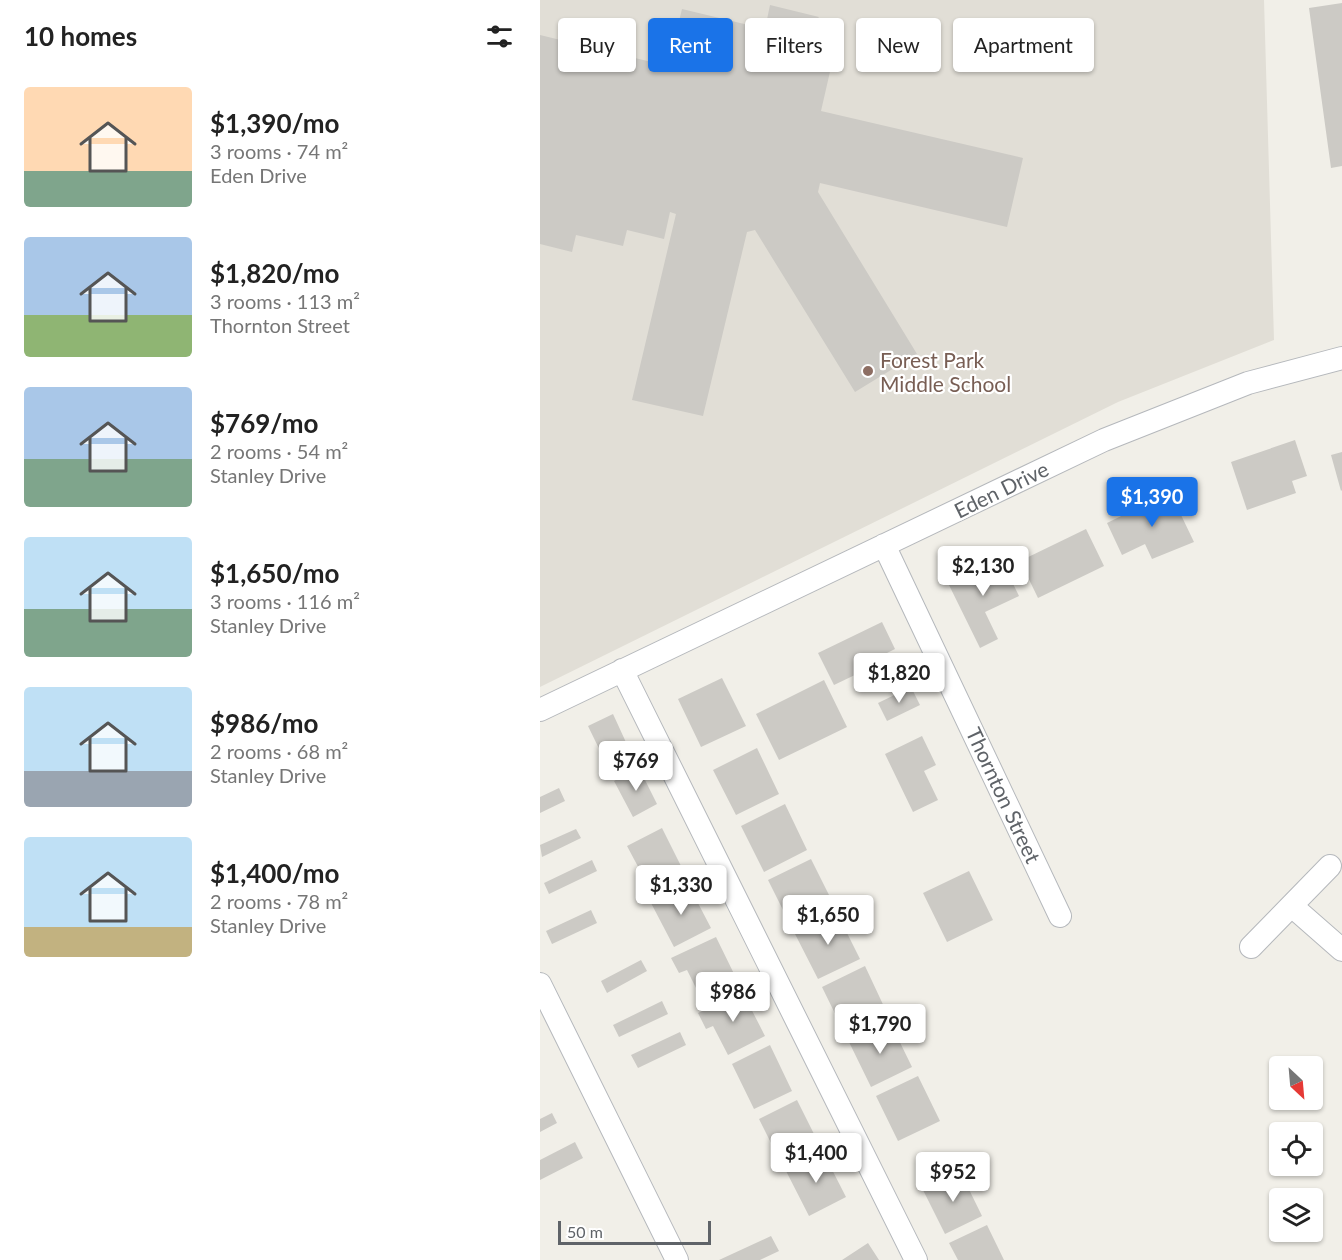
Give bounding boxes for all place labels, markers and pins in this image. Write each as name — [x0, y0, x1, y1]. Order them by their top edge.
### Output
place label: Forest Park Middle School — [880, 347, 1011, 396]
marker: Forest Park Middle School — [861, 364, 875, 378]
pin: $1,390 — [1103, 477, 1201, 528]
pin: $2,130 — [934, 546, 1032, 597]
pin: $1,820 — [850, 653, 948, 704]
pin: $769 — [600, 741, 672, 792]
pin: $1,330 — [632, 865, 730, 916]
pin: $1,650 — [779, 895, 877, 946]
pin: $986 — [697, 972, 769, 1023]
pin: $1,790 — [831, 1004, 929, 1055]
pin: $1,400 — [767, 1133, 865, 1184]
pin: $952 — [917, 1152, 989, 1203]

